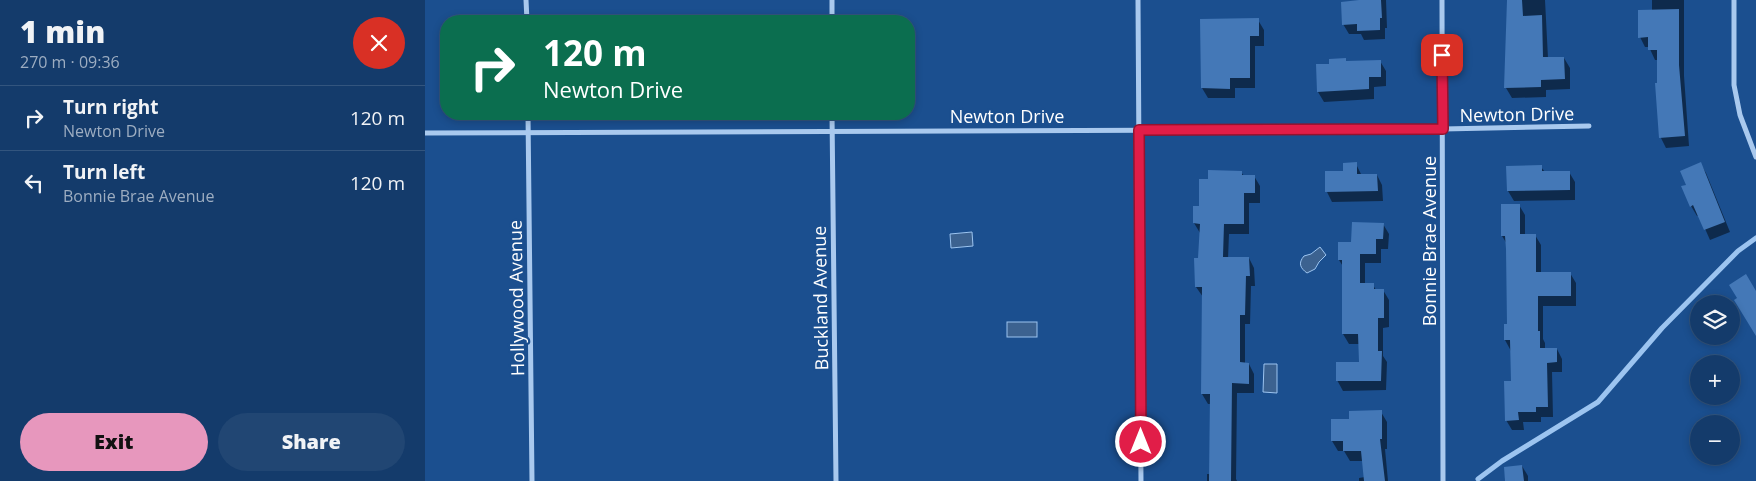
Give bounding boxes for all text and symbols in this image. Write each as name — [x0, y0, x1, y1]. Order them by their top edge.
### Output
text: 1 min — [20, 11, 105, 52]
button: close — [353, 17, 405, 69]
text: 120 m — [543, 29, 647, 76]
pin — [1421, 34, 1463, 76]
icon: right — [460, 35, 525, 100]
icon: arrive — [1428, 41, 1456, 69]
text: 270 m · 09:36 — [20, 51, 120, 73]
text: Newton Drive — [543, 74, 683, 104]
text: Turn right — [63, 94, 158, 120]
street label: Newton Drive — [1459, 101, 1575, 127]
icon: right — [20, 104, 48, 132]
street label: Newton Drive — [950, 104, 1064, 128]
text: 120 m — [350, 105, 405, 131]
text: Newton Drive — [63, 120, 165, 142]
street label: Bonnie Brae Avenue — [1417, 156, 1441, 326]
text: Turn left — [63, 159, 145, 185]
icon: left — [20, 169, 48, 197]
text: 120 m — [350, 170, 405, 196]
text: Bonnie Brae Avenue — [63, 185, 214, 207]
street label: Hollywood Avenue — [503, 220, 529, 376]
street label: Buckland Avenue — [807, 225, 833, 371]
map controls — [1690, 295, 1740, 465]
button: layers — [1690, 295, 1740, 345]
button: + — [1690, 355, 1740, 405]
button: Exit — [20, 413, 208, 471]
button: Share — [218, 413, 405, 471]
position arrow — [1114, 415, 1166, 467]
button: − — [1690, 415, 1740, 465]

